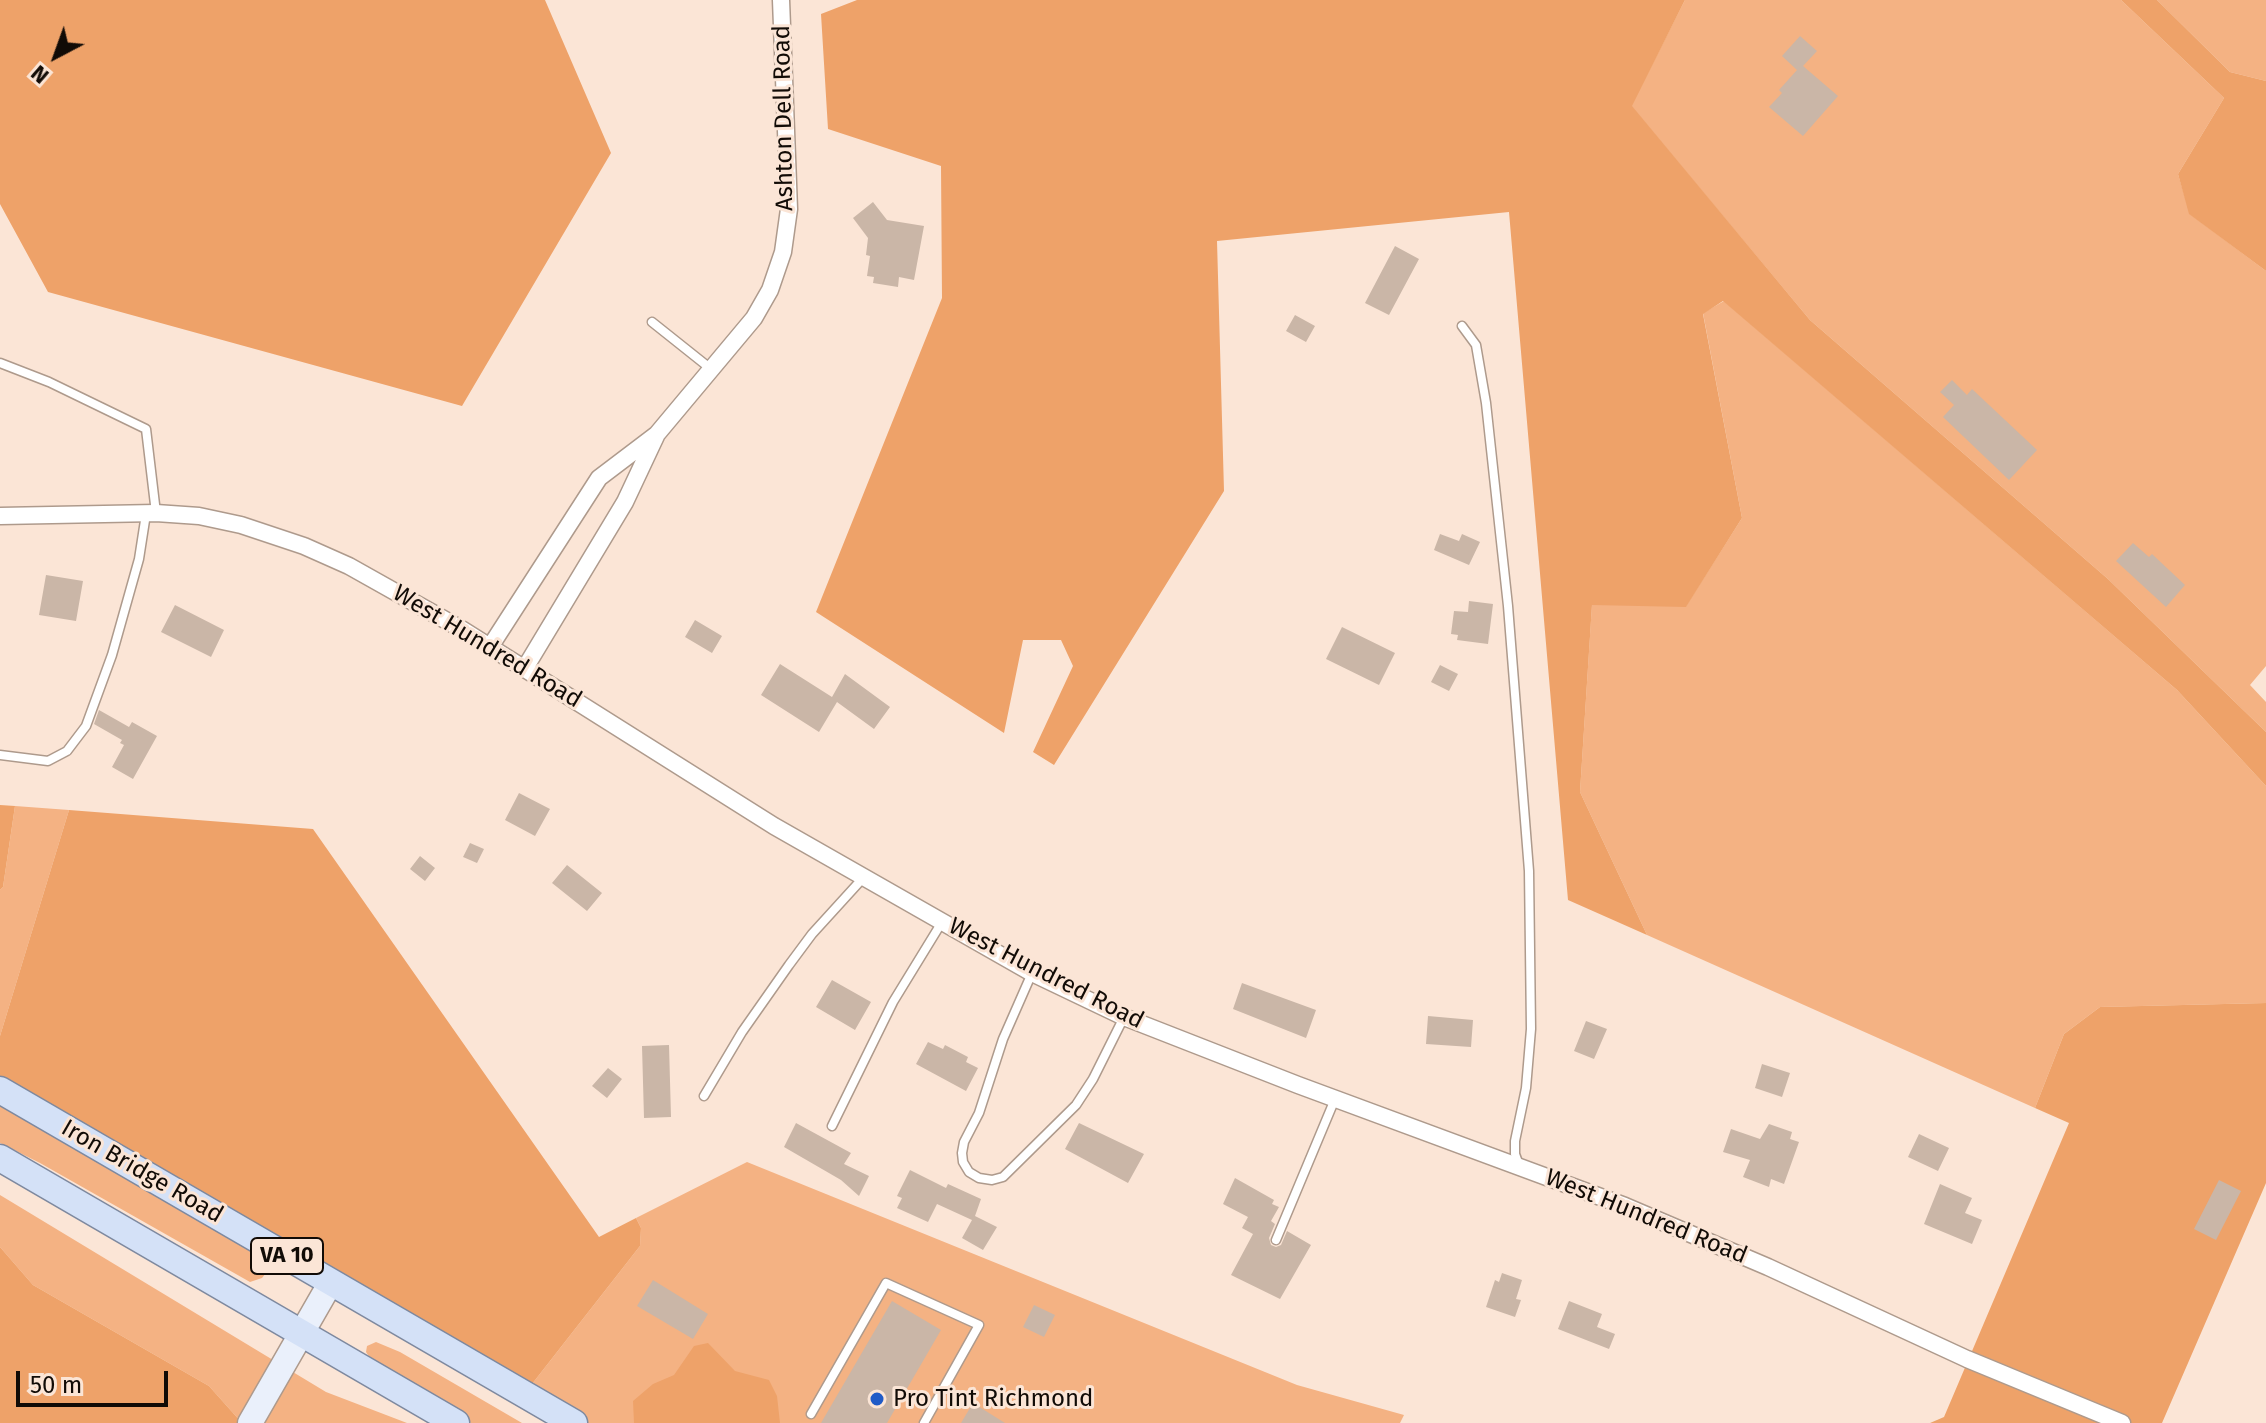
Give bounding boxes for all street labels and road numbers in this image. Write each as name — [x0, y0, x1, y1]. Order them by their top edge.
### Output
street label: Ashton Dell Road — [768, 25, 800, 211]
street label: West Hundred Road — [387, 579, 587, 715]
street label: West Hundred Road — [944, 912, 1148, 1036]
street label: Iron Bridge Road — [56, 1114, 228, 1230]
street label: West Hundred Road — [1541, 1163, 1751, 1271]
road number: VA 10 — [251, 1238, 323, 1274]

